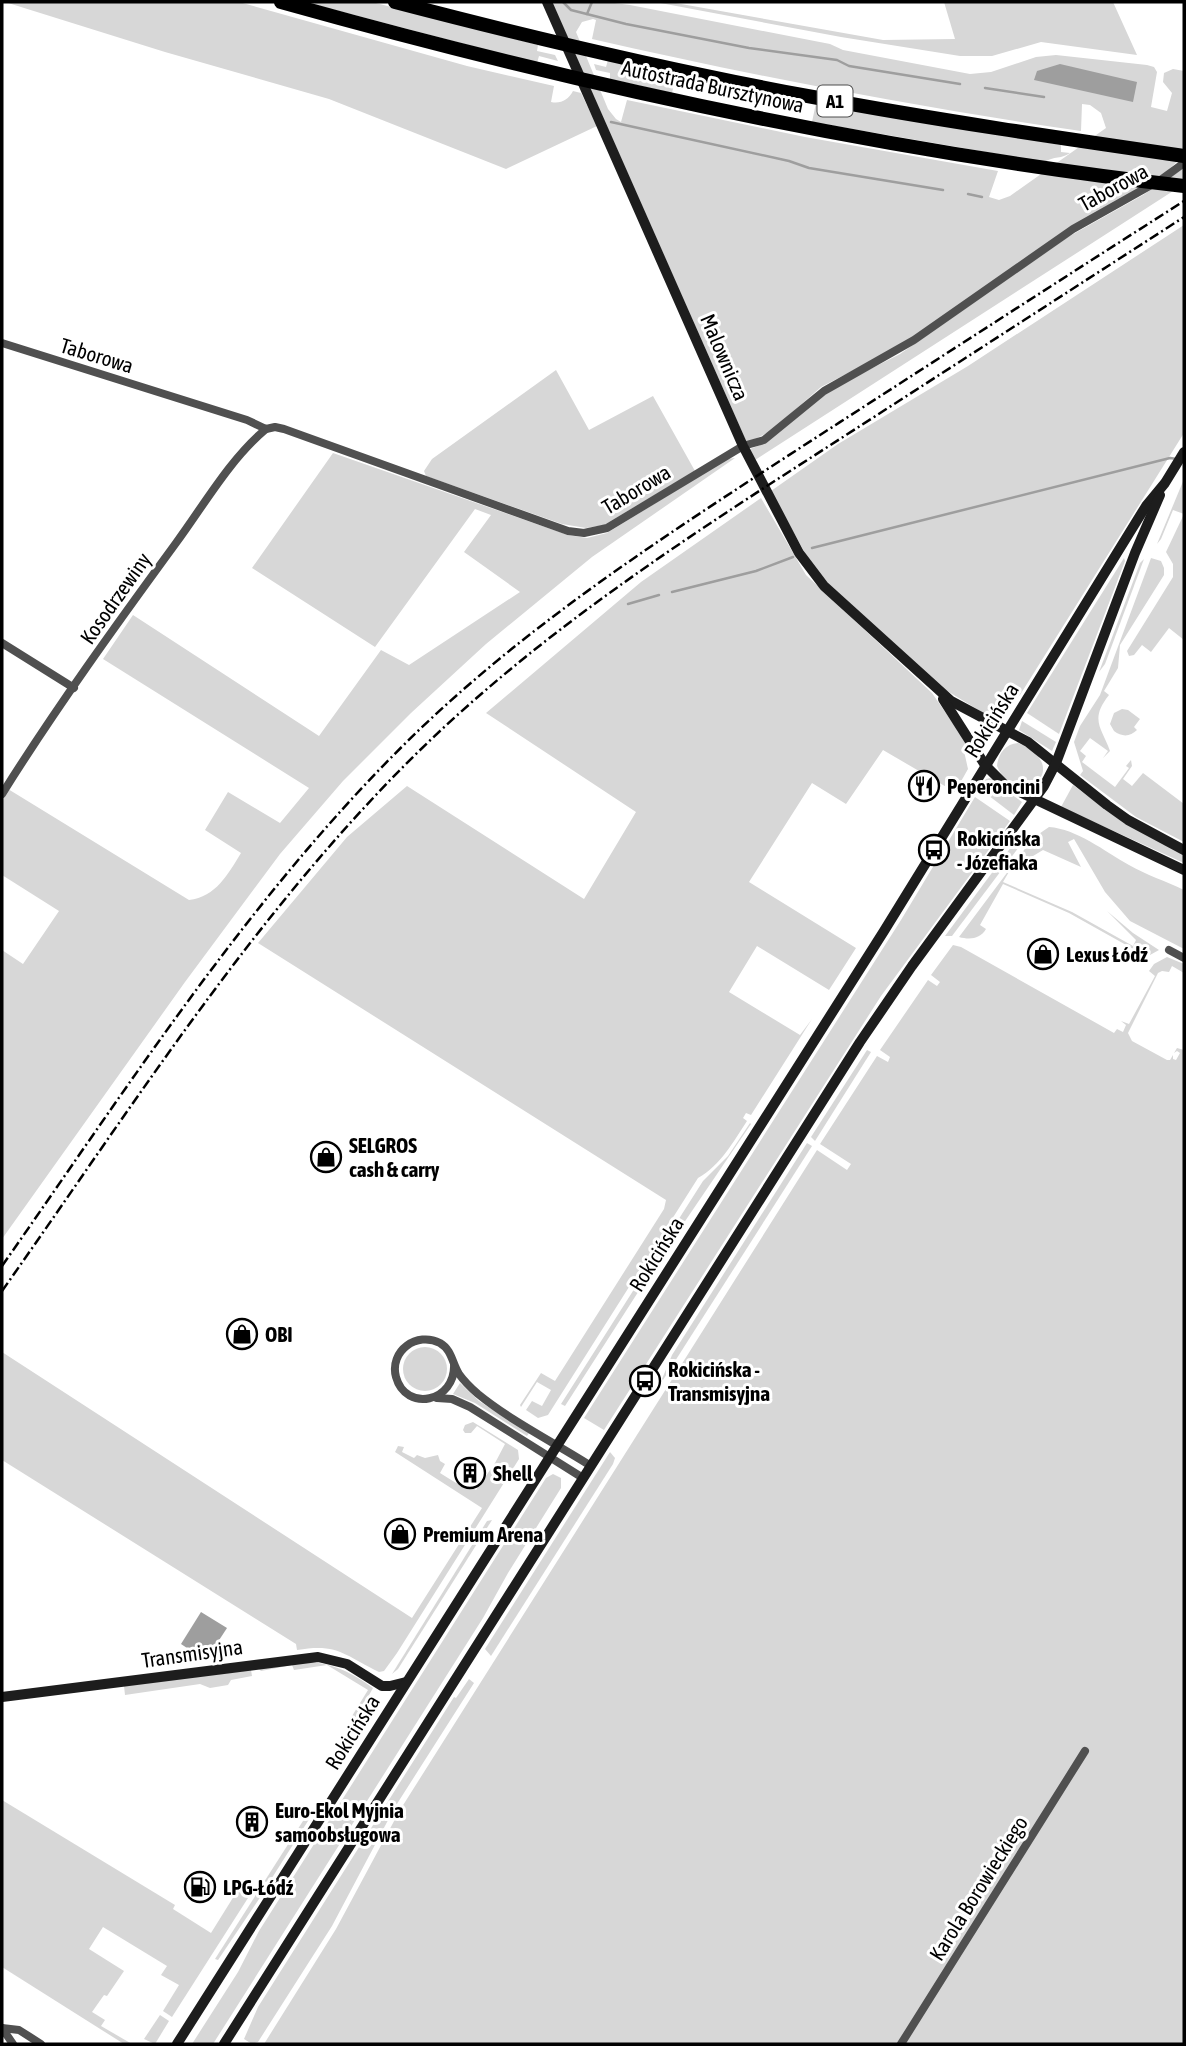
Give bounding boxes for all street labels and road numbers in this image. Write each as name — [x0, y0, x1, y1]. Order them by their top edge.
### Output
street label: Autostrada Bursztynowa — [620, 55, 806, 117]
road number: A1 — [818, 86, 852, 116]
street label: Taborowa — [1074, 158, 1152, 216]
street label: Malownicza — [696, 310, 754, 404]
street label: Taborowa — [57, 333, 137, 377]
street label: Taborowa — [598, 459, 674, 519]
street label: Kosodrzewiny — [75, 547, 155, 648]
street label: Rokicińska — [959, 678, 1023, 762]
street label: Rokicińska — [624, 1212, 688, 1296]
street label: Transmisyjna — [140, 1634, 244, 1672]
street label: Rokicińska — [320, 1690, 384, 1774]
street label: Karola Borowieckiego — [924, 1811, 1032, 1965]

